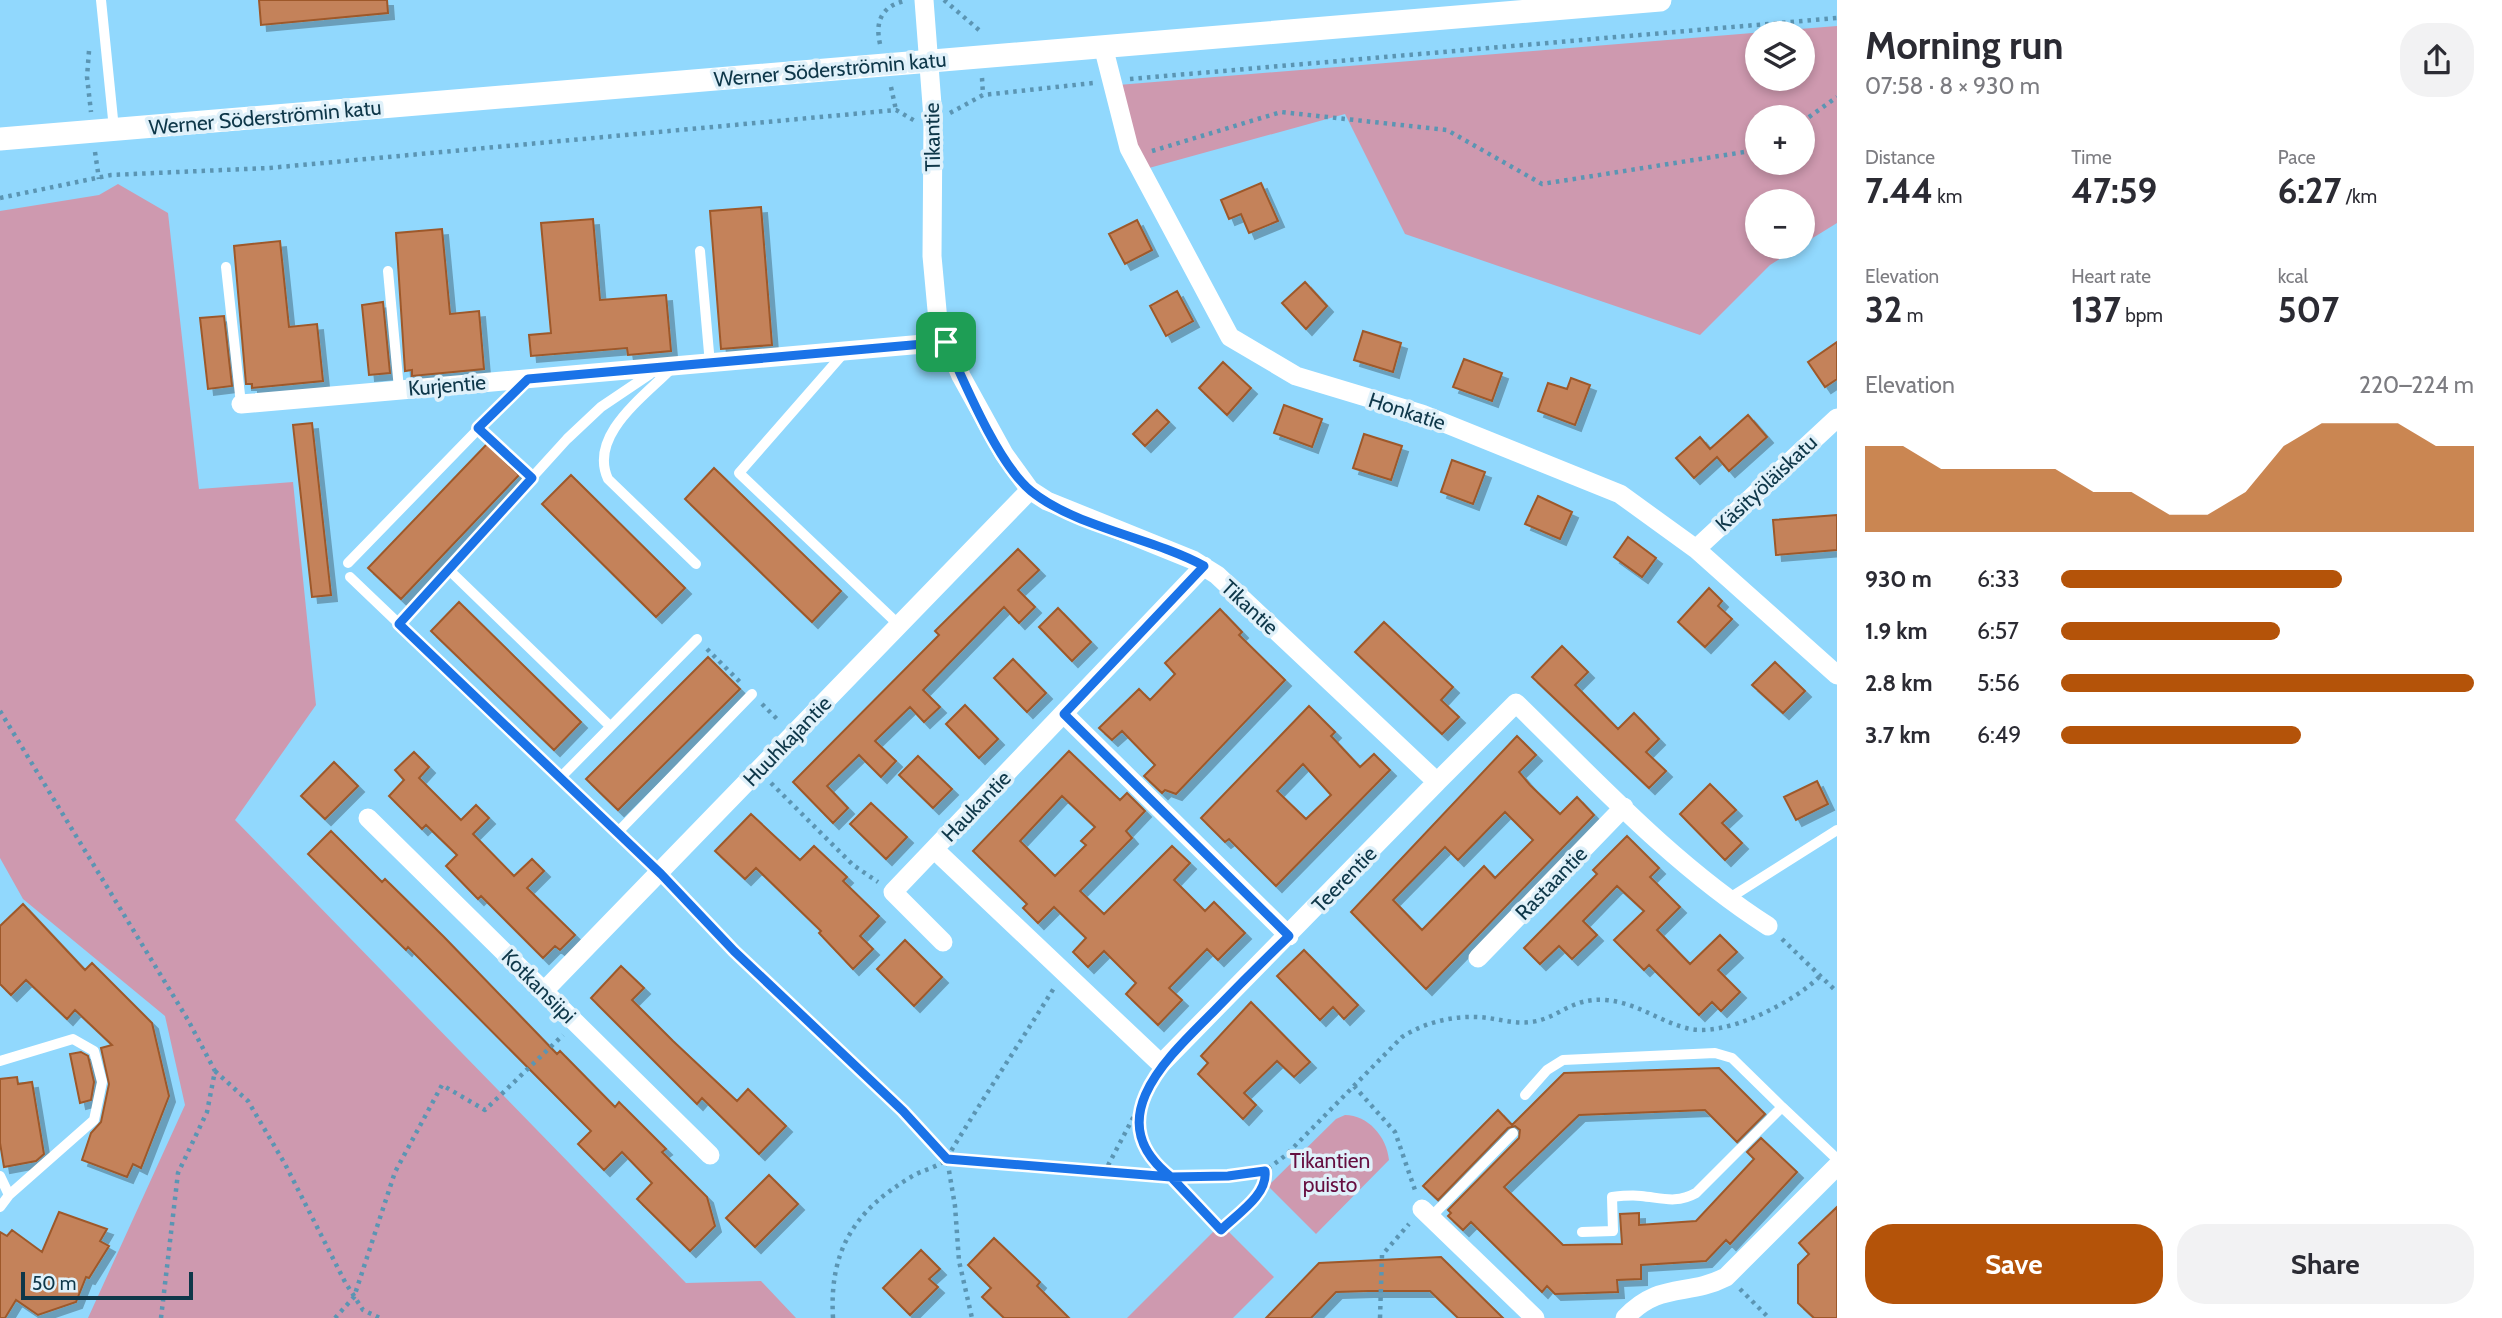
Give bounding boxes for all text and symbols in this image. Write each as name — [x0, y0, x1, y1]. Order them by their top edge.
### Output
map controls — [1745, 21, 1815, 259]
button: layers — [1745, 21, 1815, 91]
text: Morning run — [1865, 22, 2064, 69]
button: share — [2400, 23, 2474, 97]
street label: Werner Söderströmin katu — [713, 46, 947, 92]
text: 07:58 · 8 × 930 m — [1865, 72, 2040, 100]
street label: Werner Söderströmin katu — [148, 94, 382, 140]
street label: Tikantie — [919, 102, 945, 172]
button: + — [1745, 105, 1815, 175]
text: Distance — [1865, 146, 1935, 169]
text: Time — [2071, 146, 2112, 169]
text: Pace — [2278, 146, 2316, 169]
text: 7.44 — [1865, 169, 1933, 212]
text: 47:59 — [2071, 169, 2157, 212]
text: 6:27 — [2278, 169, 2341, 212]
text: km — [1933, 185, 1962, 208]
text: /km — [2341, 185, 2377, 208]
button: − — [1745, 189, 1815, 259]
text: Elevation — [1865, 265, 1939, 288]
text: Heart rate — [2071, 265, 2151, 288]
text: kcal — [2278, 265, 2308, 288]
text: 32 — [1865, 288, 1902, 331]
text: 137 — [2071, 288, 2121, 331]
text: 507 — [2278, 288, 2339, 331]
text: m — [1902, 304, 1923, 327]
text: bpm — [2121, 304, 2163, 327]
pin — [916, 312, 976, 372]
icon: arrive — [927, 323, 965, 361]
street label: Kurjentie — [407, 369, 487, 402]
text: Elevation — [1865, 371, 1955, 399]
text: 220–224 m — [2359, 371, 2474, 399]
street label: Honkatie — [1365, 387, 1449, 435]
street label: Käsityöläiskatu — [1710, 430, 1822, 536]
text: 930 m — [1865, 565, 1932, 593]
text: 6:33 — [1977, 565, 2020, 593]
street label: Tikantie — [1216, 574, 1284, 640]
text: 1.9 km — [1865, 617, 1928, 645]
text: 6:57 — [1977, 617, 2019, 645]
text: 2.8 km — [1865, 669, 1932, 697]
text: 5:56 — [1977, 669, 2020, 697]
street label: Huuhkajantie — [738, 691, 837, 792]
text: 3.7 km — [1865, 721, 1931, 749]
text: 6:49 — [1977, 721, 2021, 749]
street label: Haukantie — [936, 765, 1016, 847]
street label: Teerentie — [1307, 841, 1382, 917]
street label: Rastaantie — [1510, 841, 1592, 925]
street label: Kotkansiipi — [497, 944, 581, 1028]
park label: Tikantien puisto — [1290, 1148, 1370, 1197]
button: Save — [1865, 1224, 2163, 1304]
button: Share — [2177, 1224, 2474, 1304]
scale bar — [21, 1269, 192, 1301]
text: 50 m — [32, 1272, 76, 1295]

